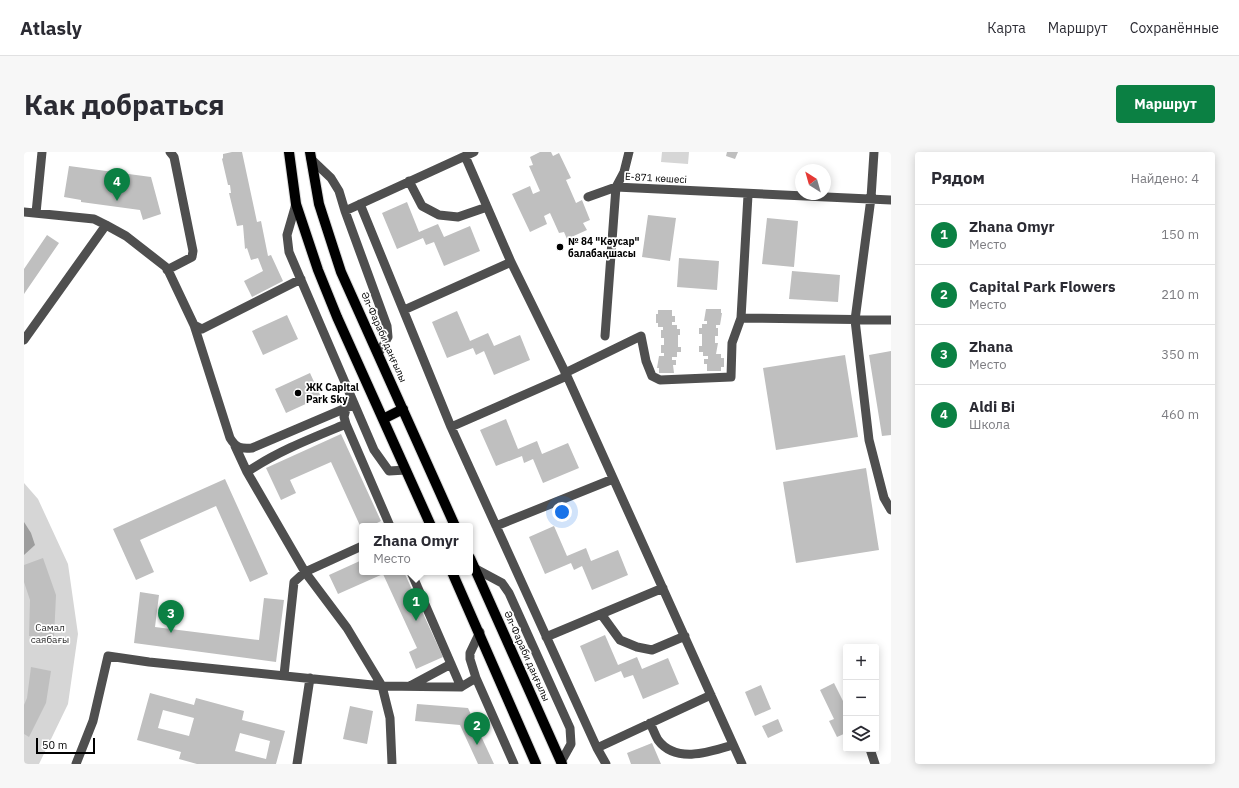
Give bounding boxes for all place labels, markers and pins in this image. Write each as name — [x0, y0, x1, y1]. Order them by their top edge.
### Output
pin: 4 — [104, 168, 130, 201]
place label: № 84 "Кәусар" балабақшасы — [568, 235, 639, 260]
marker: № 84 "Кәусар" балабақшасы — [555, 242, 565, 252]
place label: ЖК Capital Park Sky — [306, 381, 359, 406]
marker: ЖК Capital Park Sky — [293, 388, 303, 398]
pin: 1 — [403, 588, 429, 621]
pin: 3 — [158, 600, 184, 633]
pin: 2 — [464, 712, 490, 745]

